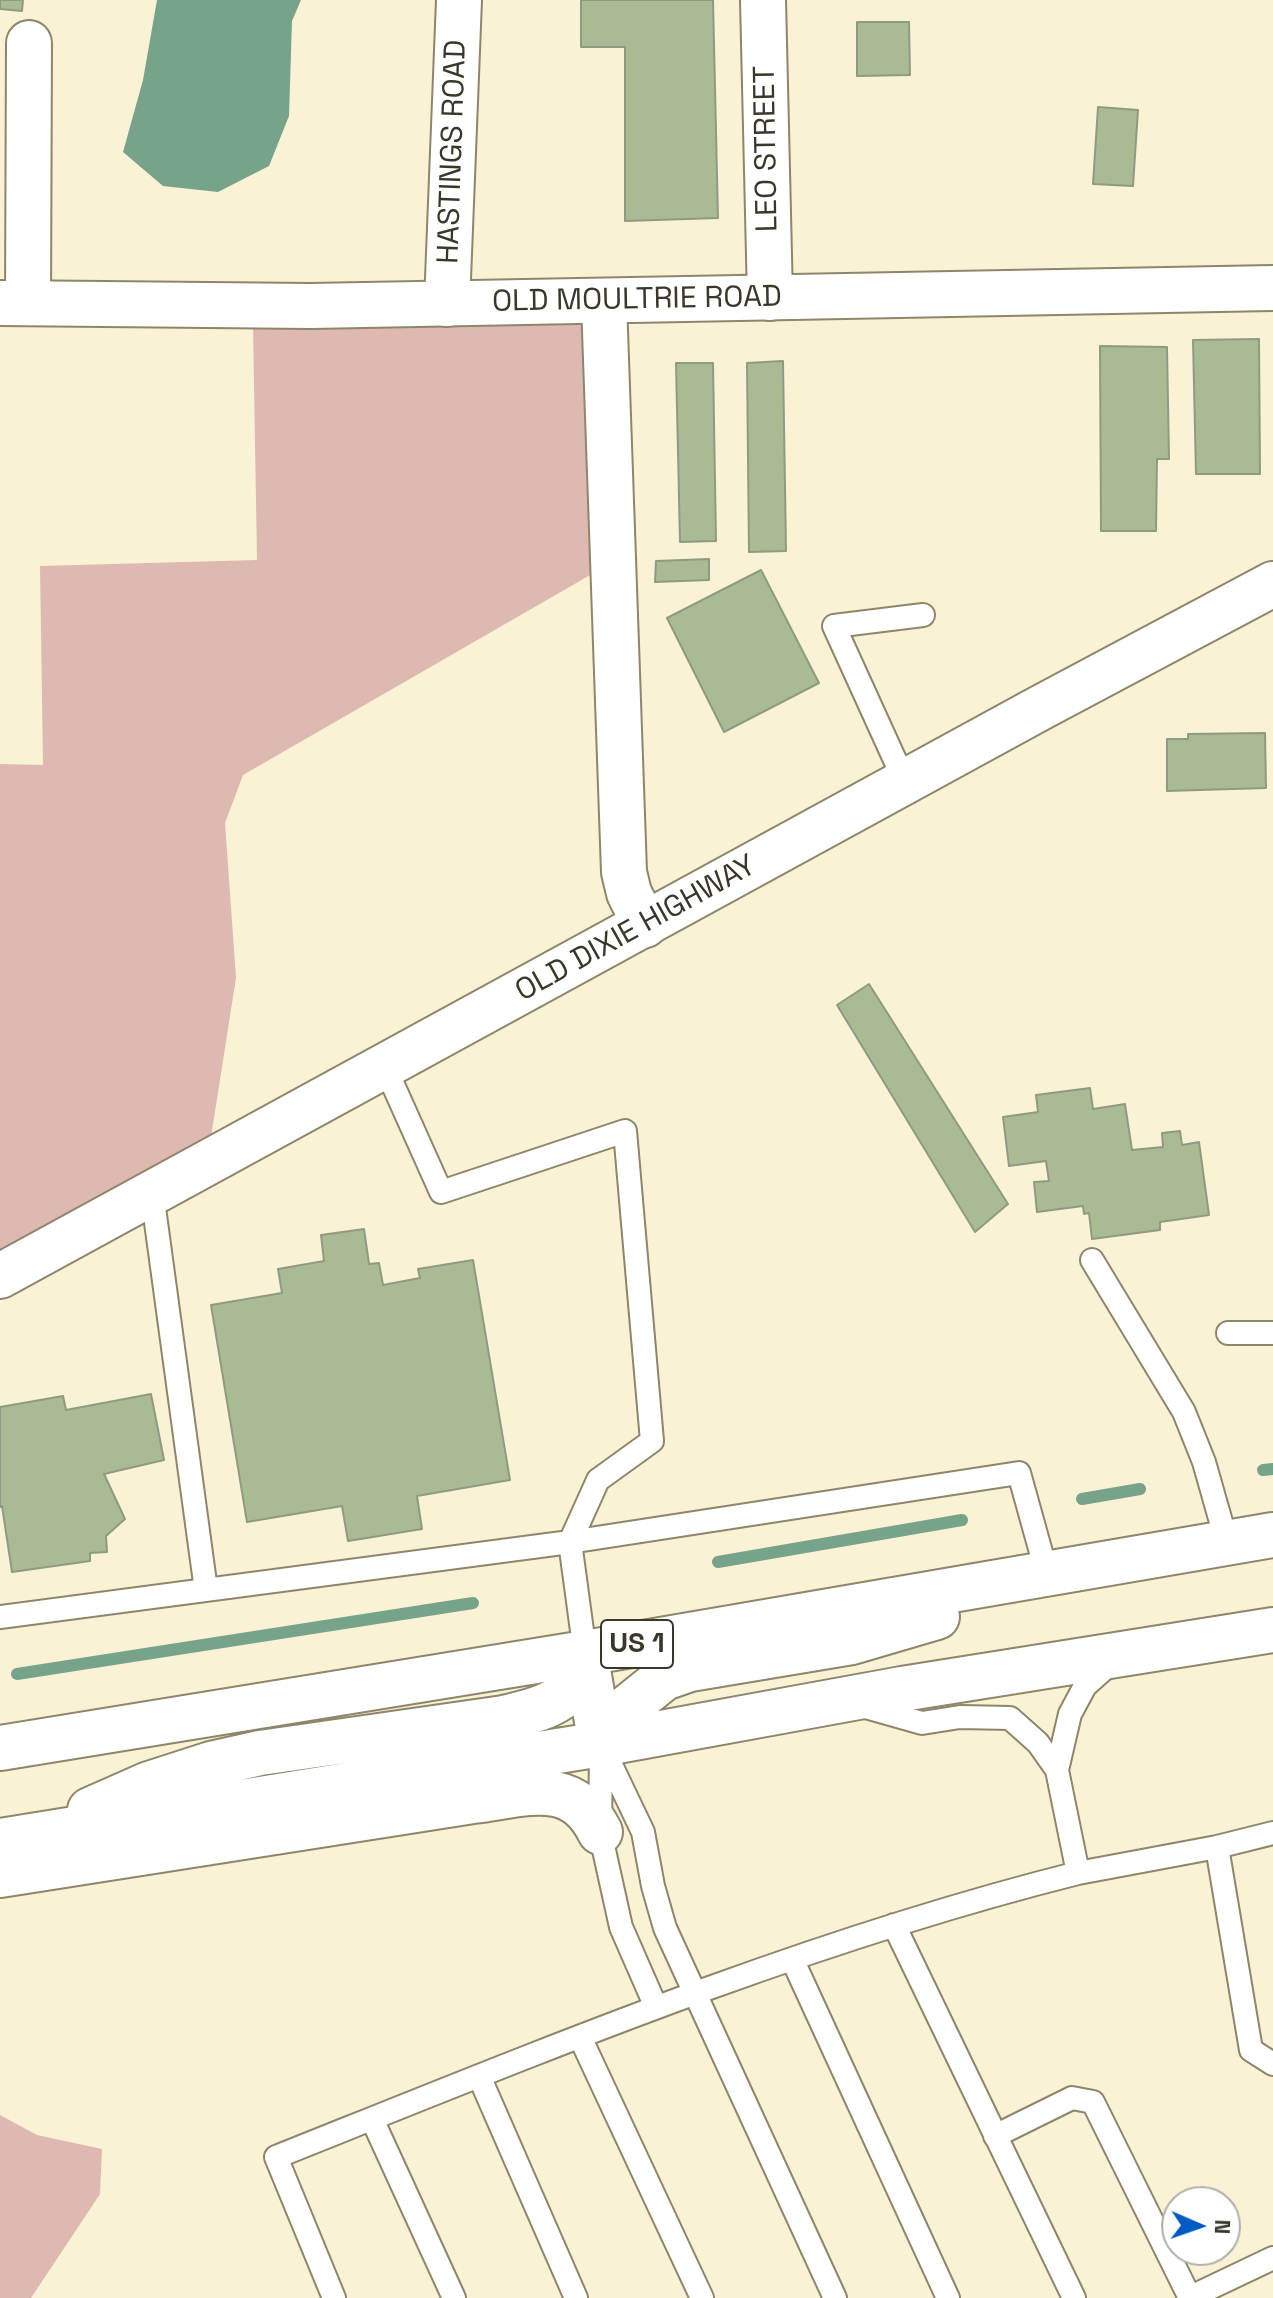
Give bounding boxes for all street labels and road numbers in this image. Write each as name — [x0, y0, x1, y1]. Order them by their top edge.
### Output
street label: HASTINGS ROAD — [431, 39, 475, 265]
street label: LEO STREET — [748, 65, 786, 233]
street label: OLD MOULTRIE ROAD — [492, 279, 782, 321]
street label: OLD DIXIE HIGHWAY — [510, 848, 762, 1010]
road number: US 1 — [601, 1620, 673, 1668]

